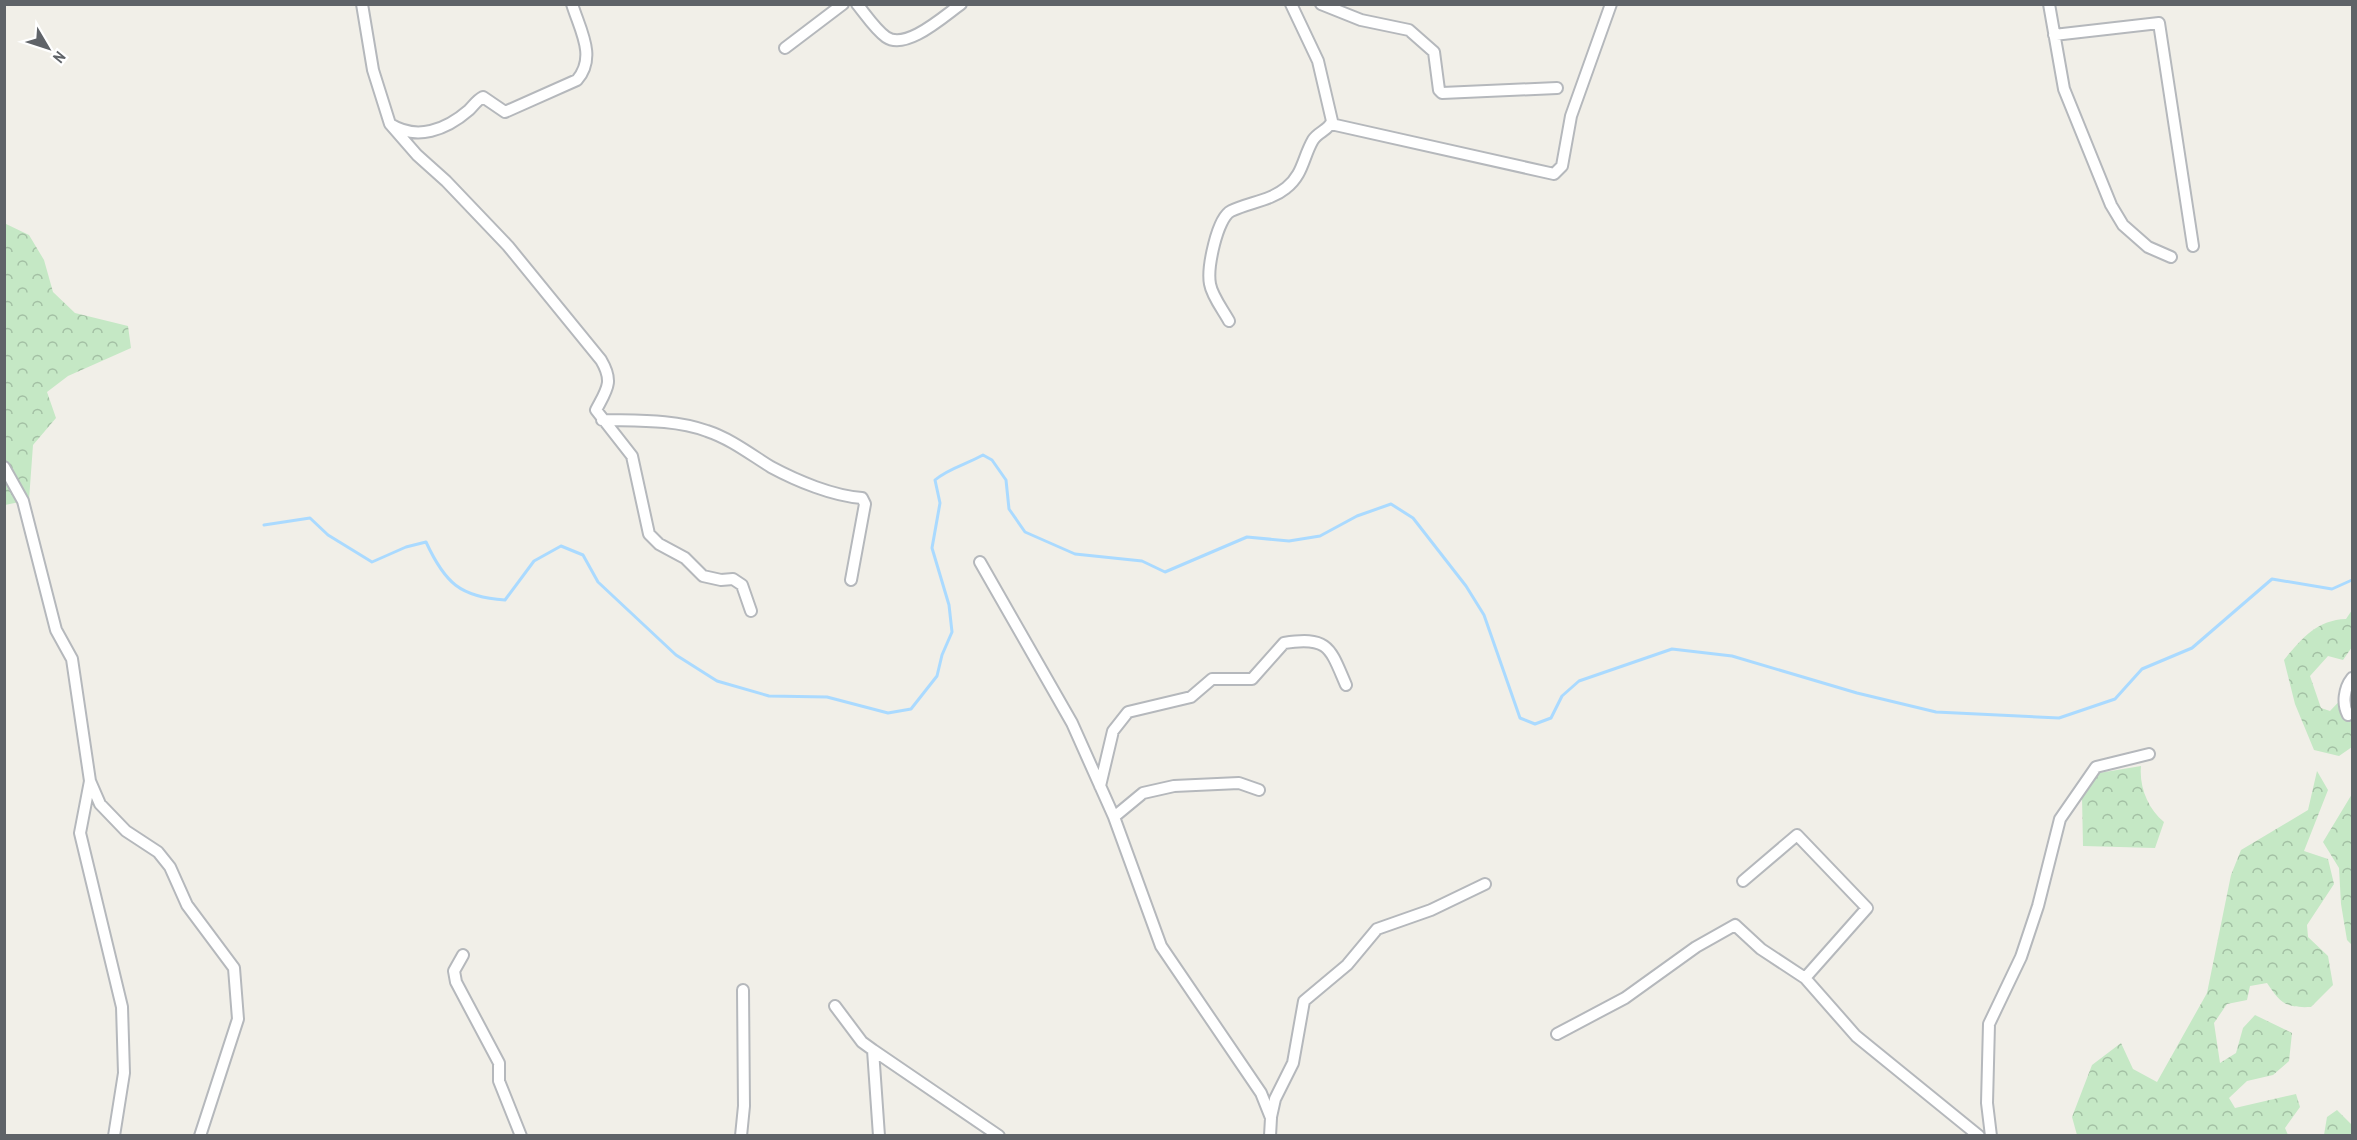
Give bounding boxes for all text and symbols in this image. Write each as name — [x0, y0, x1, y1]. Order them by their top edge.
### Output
north arrow — [18, 18, 78, 78]
text: N — [48, 47, 71, 68]

